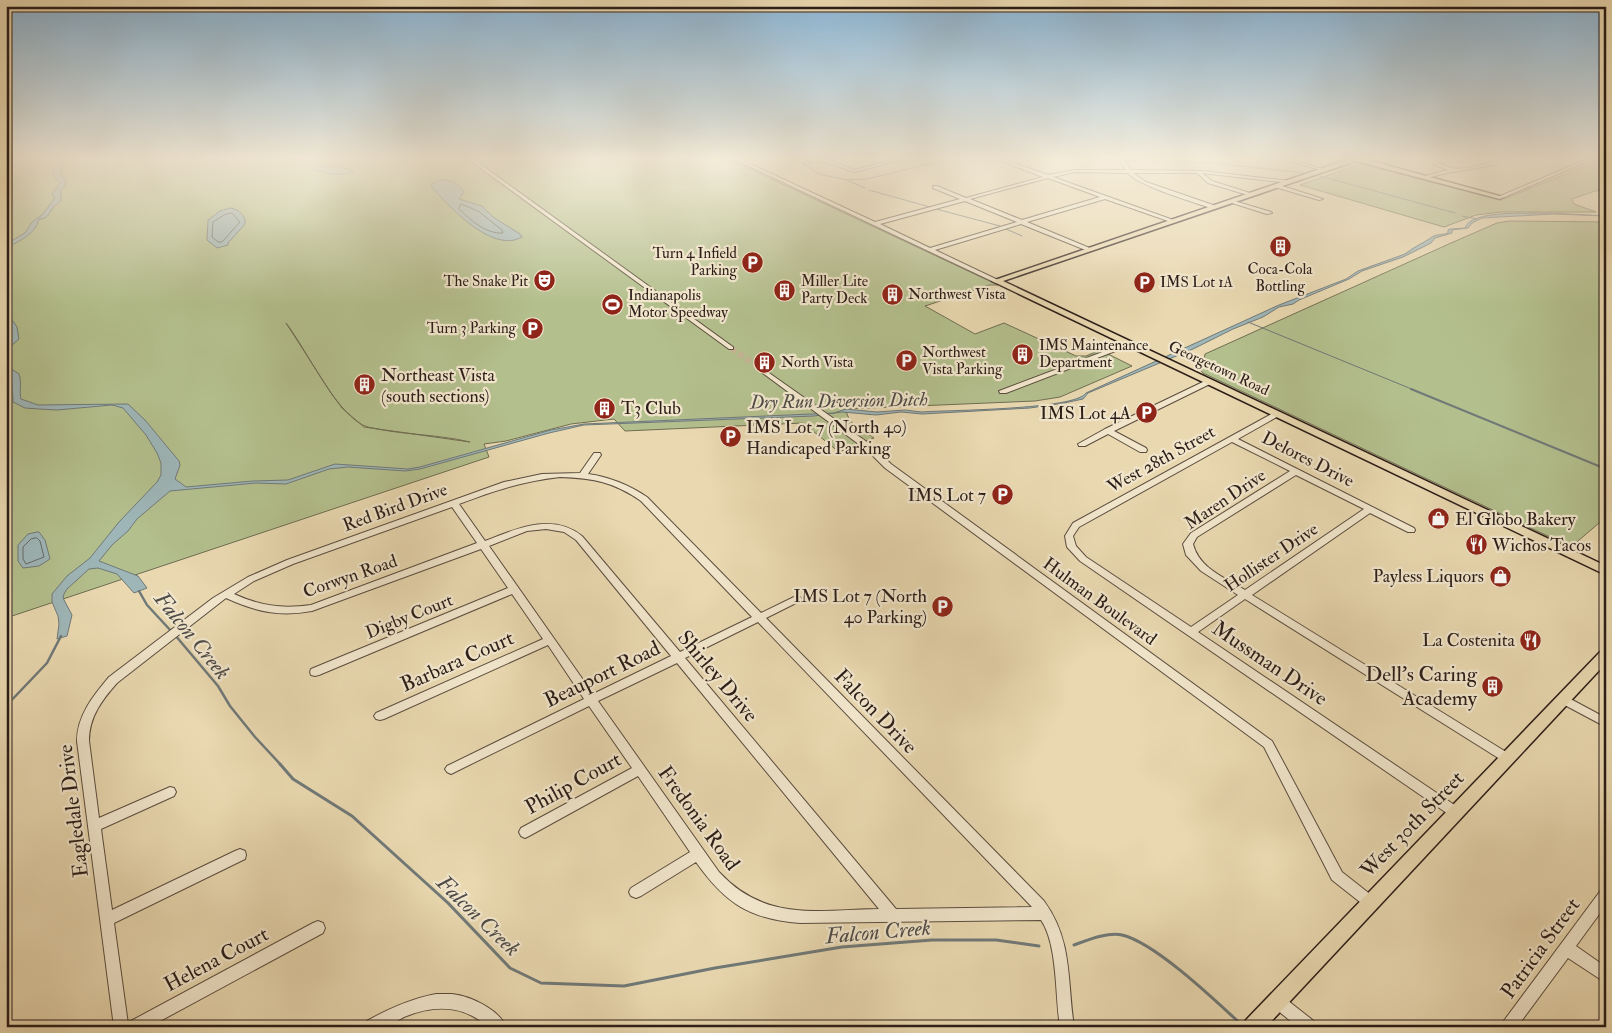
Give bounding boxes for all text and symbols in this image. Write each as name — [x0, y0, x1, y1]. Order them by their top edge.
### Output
building icon: Coca-Cola Bottling — [1268, 234, 1292, 258]
place label: Turn 4 Infield Parking — [652, 244, 738, 280]
parking icon: Turn 4 Infield Parking — [741, 250, 765, 274]
place label: Coca-Cola Bottling — [1248, 260, 1313, 296]
theatre icon: The Snake Pit — [532, 269, 556, 293]
parking icon: IMS Lot 1A — [1132, 270, 1156, 294]
place label: The Snake Pit — [443, 272, 528, 291]
place label: Miller Lite Party Deck — [801, 272, 868, 308]
place label: IMS Lot 1A — [1160, 273, 1234, 292]
building icon: Miller Lite Party Deck — [773, 278, 797, 302]
building icon: Northwest Vista — [880, 282, 904, 306]
place label: Northwest Vista — [908, 285, 1007, 304]
place label: Indianapolis Motor Speedway — [628, 286, 728, 323]
sports icon: Indianapolis Motor Speedway — [600, 292, 624, 316]
parking icon: Turn 3 Parking — [520, 316, 544, 340]
place label: Turn 3 Parking — [427, 319, 517, 338]
place label: IMS Maintenance Department — [1039, 336, 1148, 373]
street label: Georgetown Road — [1166, 337, 1273, 400]
building icon: IMS Maintenance Department — [1011, 342, 1035, 366]
place label: Northwest Vista Parking — [922, 343, 1003, 379]
parking icon: Northwest Vista Parking — [894, 349, 918, 373]
building icon: North Vista — [753, 350, 777, 374]
place label: North Vista — [781, 353, 854, 372]
place label: Northeast Vista (south sections) — [381, 364, 496, 408]
building icon: Northeast Vista (south sections) — [353, 373, 377, 397]
water label: Dry Run Diversion Ditch — [749, 387, 928, 415]
building icon: T3 Club — [593, 396, 617, 420]
place label: T3 Club — [621, 397, 681, 420]
parking icon: IMS Lot 4A — [1135, 401, 1159, 425]
place label: IMS Lot 4A — [1040, 402, 1132, 425]
place label: IMS Lot 7 (North 40) Handicaped Parking — [746, 416, 907, 460]
street label: West 28th Street — [1102, 420, 1219, 499]
parking icon: IMS Lot 7 (North 40) Handicaped Parking — [718, 425, 742, 449]
street label: Delores Drive — [1258, 426, 1358, 493]
street label: Maren Drive — [1180, 464, 1271, 535]
street label: Red Bird Drive — [340, 478, 451, 537]
parking icon: IMS Lot 7 — [990, 483, 1014, 507]
place label: IMS Lot 7 — [908, 484, 986, 507]
shop icon: El Globo Bakery — [1427, 507, 1451, 531]
place label: El Globo Bakery — [1455, 508, 1577, 531]
street label: Hollister Drive — [1220, 517, 1323, 597]
restaurant icon: Wichos Tacos — [1464, 533, 1488, 557]
place label: Wichos Tacos — [1491, 534, 1591, 557]
street label: Corwyn Road — [300, 550, 400, 603]
street label: Hulman Boulevard — [1038, 552, 1161, 651]
shop icon: Payless Liquors — [1488, 564, 1512, 588]
place label: Payless Liquors — [1373, 565, 1484, 588]
water label: Falcon Creek — [147, 585, 236, 685]
place label: IMS Lot 7 (North 40 Parking) — [794, 585, 928, 629]
street label: Digby Court — [362, 588, 457, 644]
parking icon: IMS Lot 7 (North 40 Parking) — [931, 594, 955, 618]
street label: Mussman Drive — [1207, 615, 1333, 712]
street label: Barbara Court — [396, 624, 518, 698]
street label: Shirley Drive — [671, 625, 764, 728]
restaurant icon: La Costenita — [1519, 628, 1543, 652]
place label: La Costenita — [1422, 629, 1516, 652]
street label: Beauport Road — [540, 634, 665, 714]
place label: Dell's Caring Academy — [1365, 661, 1478, 712]
street label: Falcon Drive — [828, 663, 923, 760]
building icon: Dell's Caring Academy — [1481, 674, 1505, 698]
street label: Eagledale Drive — [52, 743, 95, 879]
street label: Philip Court — [520, 746, 626, 821]
street label: Fredonia Road — [652, 761, 746, 877]
street label: West 30th Street — [1354, 765, 1470, 884]
water label: Falcon Creek — [430, 868, 526, 962]
street label: Patricia Street — [1495, 892, 1586, 1004]
water label: Falcon Creek — [823, 913, 932, 951]
street label: Helena Court — [159, 921, 273, 998]

